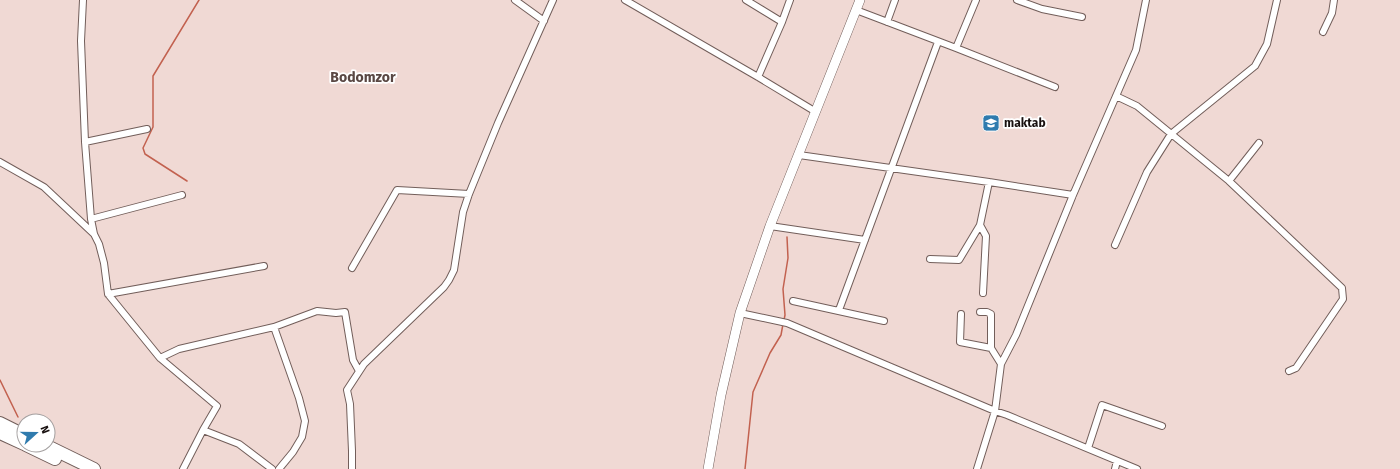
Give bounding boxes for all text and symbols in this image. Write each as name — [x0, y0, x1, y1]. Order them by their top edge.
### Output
district label: Bodomzor — [330, 69, 396, 86]
school or university icon: maktab — [981, 113, 1001, 133]
place label: maktab — [1004, 116, 1046, 130]
north arrow — [16, 413, 56, 453]
text: N — [37, 424, 52, 435]

